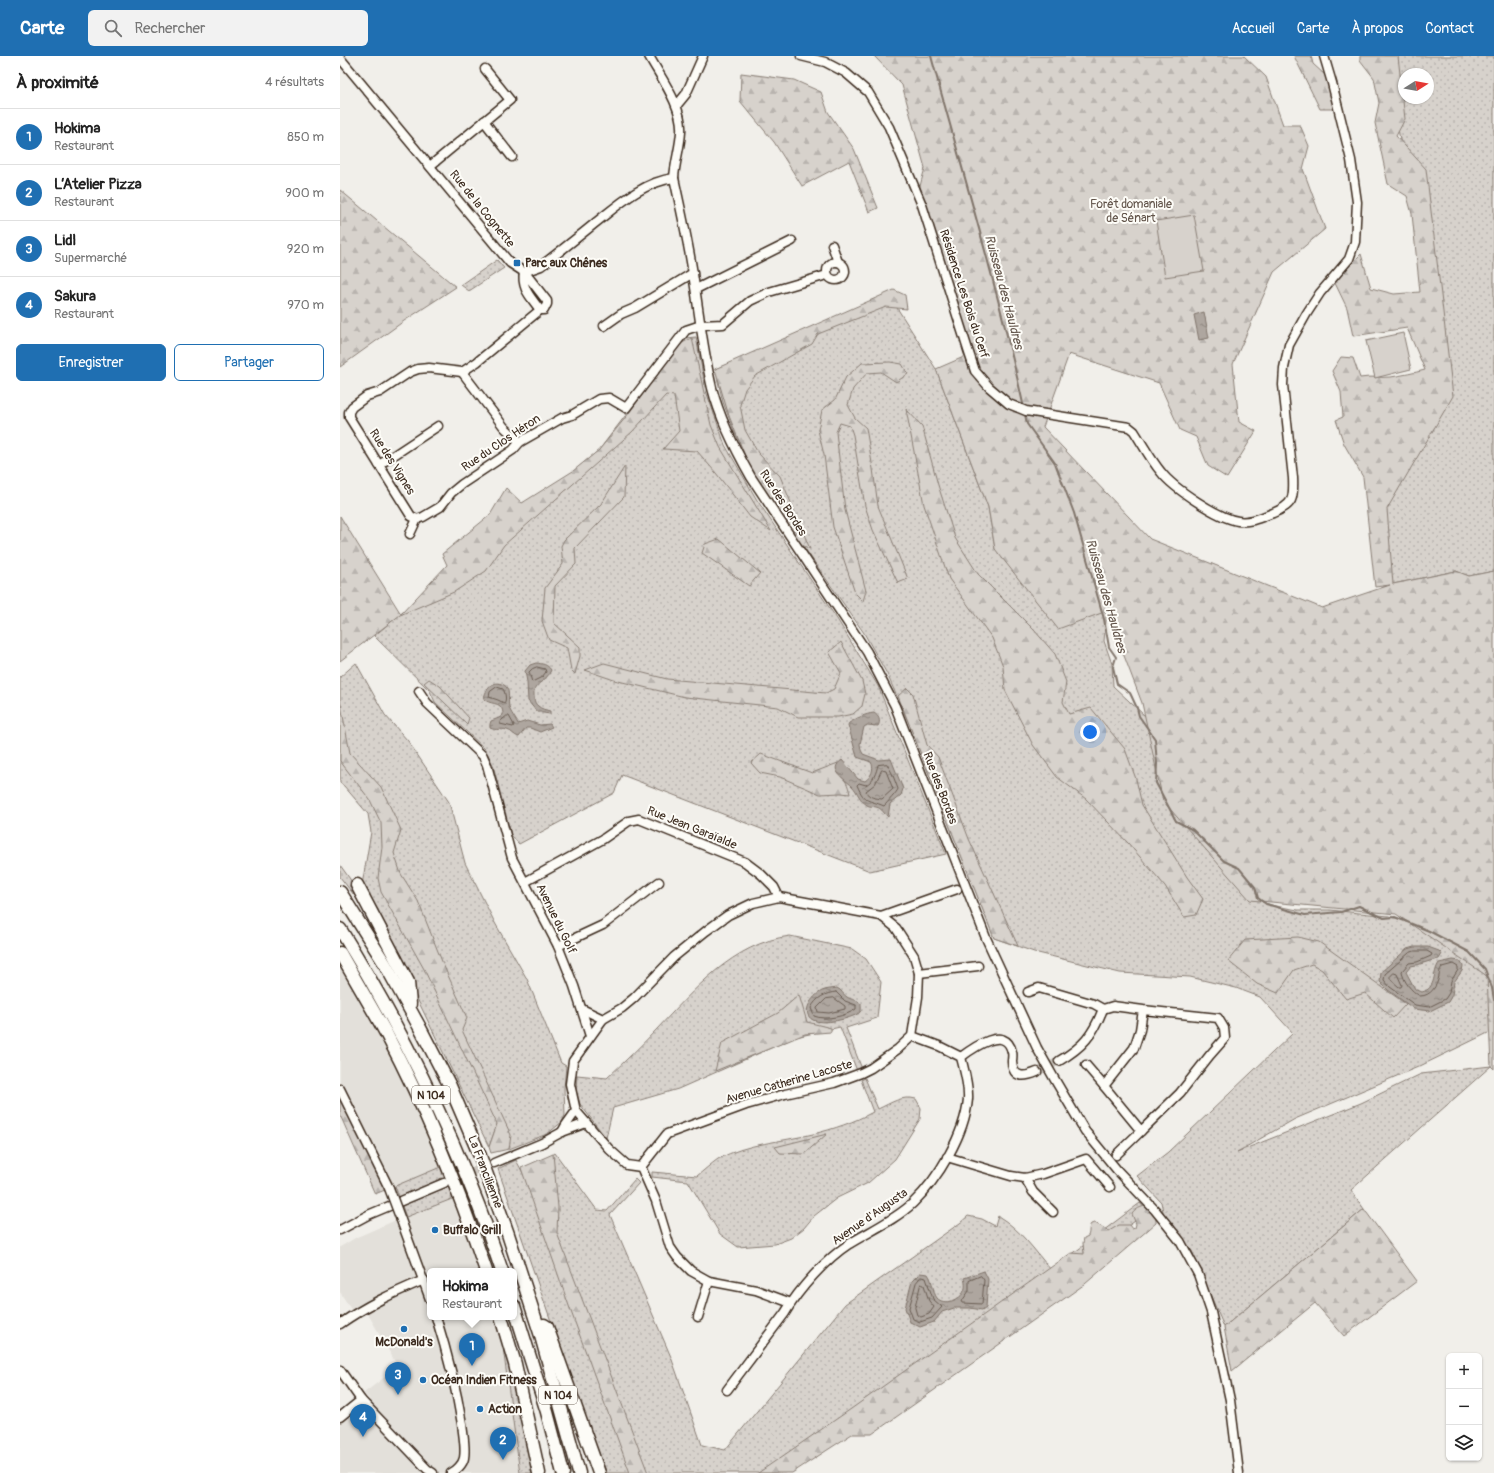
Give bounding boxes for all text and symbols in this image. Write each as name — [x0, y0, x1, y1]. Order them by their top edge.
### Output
search box — [88, 10, 368, 46]
text: Carte — [20, 16, 64, 40]
icon: search — [102, 17, 124, 39]
text: Rechercher — [134, 19, 205, 38]
text: Accueil — [1232, 20, 1275, 37]
text: Carte — [1297, 20, 1329, 37]
text: À propos — [1351, 20, 1403, 37]
text: Contact — [1425, 20, 1474, 37]
north arrow — [1398, 68, 1434, 104]
text: À proximité — [16, 72, 99, 93]
text: 4 résultats — [265, 74, 324, 90]
text: Hokima — [54, 119, 100, 138]
text: 1 — [26, 129, 32, 145]
text: 850 m — [287, 129, 324, 145]
text: Restaurant — [54, 138, 114, 154]
street label: Rue de la Cognette — [446, 167, 518, 251]
text: L’Atelier Pizza — [54, 175, 142, 194]
text: 2 — [25, 185, 33, 201]
text: 900 m — [285, 185, 324, 201]
text: Restaurant — [54, 194, 114, 210]
park label: Forêt domaniale de Sénart — [1090, 197, 1172, 226]
street label: Résidence Les Bois du Cerf — [936, 228, 992, 361]
text: Lidl — [54, 231, 76, 250]
water label: Ruisseau des Hauldres — [981, 233, 1028, 353]
text: 3 — [25, 241, 33, 257]
text: 920 m — [287, 241, 324, 257]
text: Supermarché — [54, 250, 127, 266]
place label: Parc aux Chênes — [525, 256, 608, 271]
marker: Parc aux Chênes — [512, 258, 522, 268]
text: Sakura — [54, 287, 96, 306]
text: 4 — [25, 297, 33, 313]
text: 970 m — [287, 297, 324, 313]
text: Restaurant — [54, 306, 114, 322]
button: Enregistrer — [16, 344, 166, 381]
button: Partager — [174, 344, 324, 381]
street label: Rue du Clos Héron — [459, 411, 543, 475]
street label: Rue des Vignes — [366, 426, 419, 498]
street label: Rue des Bordes — [756, 467, 810, 539]
water label: Ruisseau des Hauldres — [1082, 537, 1131, 657]
your location — [1080, 722, 1100, 742]
street label: Rue des Bordes — [919, 750, 961, 827]
street label: Rue Jean Garaïalde — [645, 803, 739, 853]
street label: Avenue du Golf — [533, 881, 579, 957]
street label: Avenue Catherine Lacoste — [724, 1057, 854, 1107]
road number: N 104 — [412, 1086, 450, 1104]
street label: La Francilienne — [464, 1133, 506, 1211]
street label: Avenue d'Augusta — [829, 1185, 911, 1249]
place label: Buffalo Grill — [443, 1223, 501, 1238]
marker: Buffalo Grill — [430, 1225, 440, 1235]
popup — [427, 1268, 517, 1320]
text: Hokima — [442, 1277, 488, 1296]
text: Restaurant — [442, 1296, 502, 1312]
marker: McDonald's — [399, 1324, 409, 1334]
pin: 1 — [459, 1333, 485, 1366]
place label: McDonald's — [375, 1335, 433, 1350]
map controls — [1446, 1353, 1482, 1461]
button: + — [1446, 1353, 1482, 1389]
pin: 3 — [385, 1362, 411, 1395]
place label: Océan Indien Fitness — [431, 1373, 537, 1388]
marker: Océan Indien Fitness — [418, 1375, 428, 1385]
road number: N 104 — [539, 1386, 577, 1404]
button: − — [1446, 1389, 1482, 1425]
place label: Action — [488, 1402, 522, 1417]
pin: 4 — [350, 1404, 376, 1437]
marker: Action — [475, 1404, 485, 1414]
button: layers — [1446, 1425, 1482, 1461]
pin: 2 — [490, 1427, 516, 1460]

